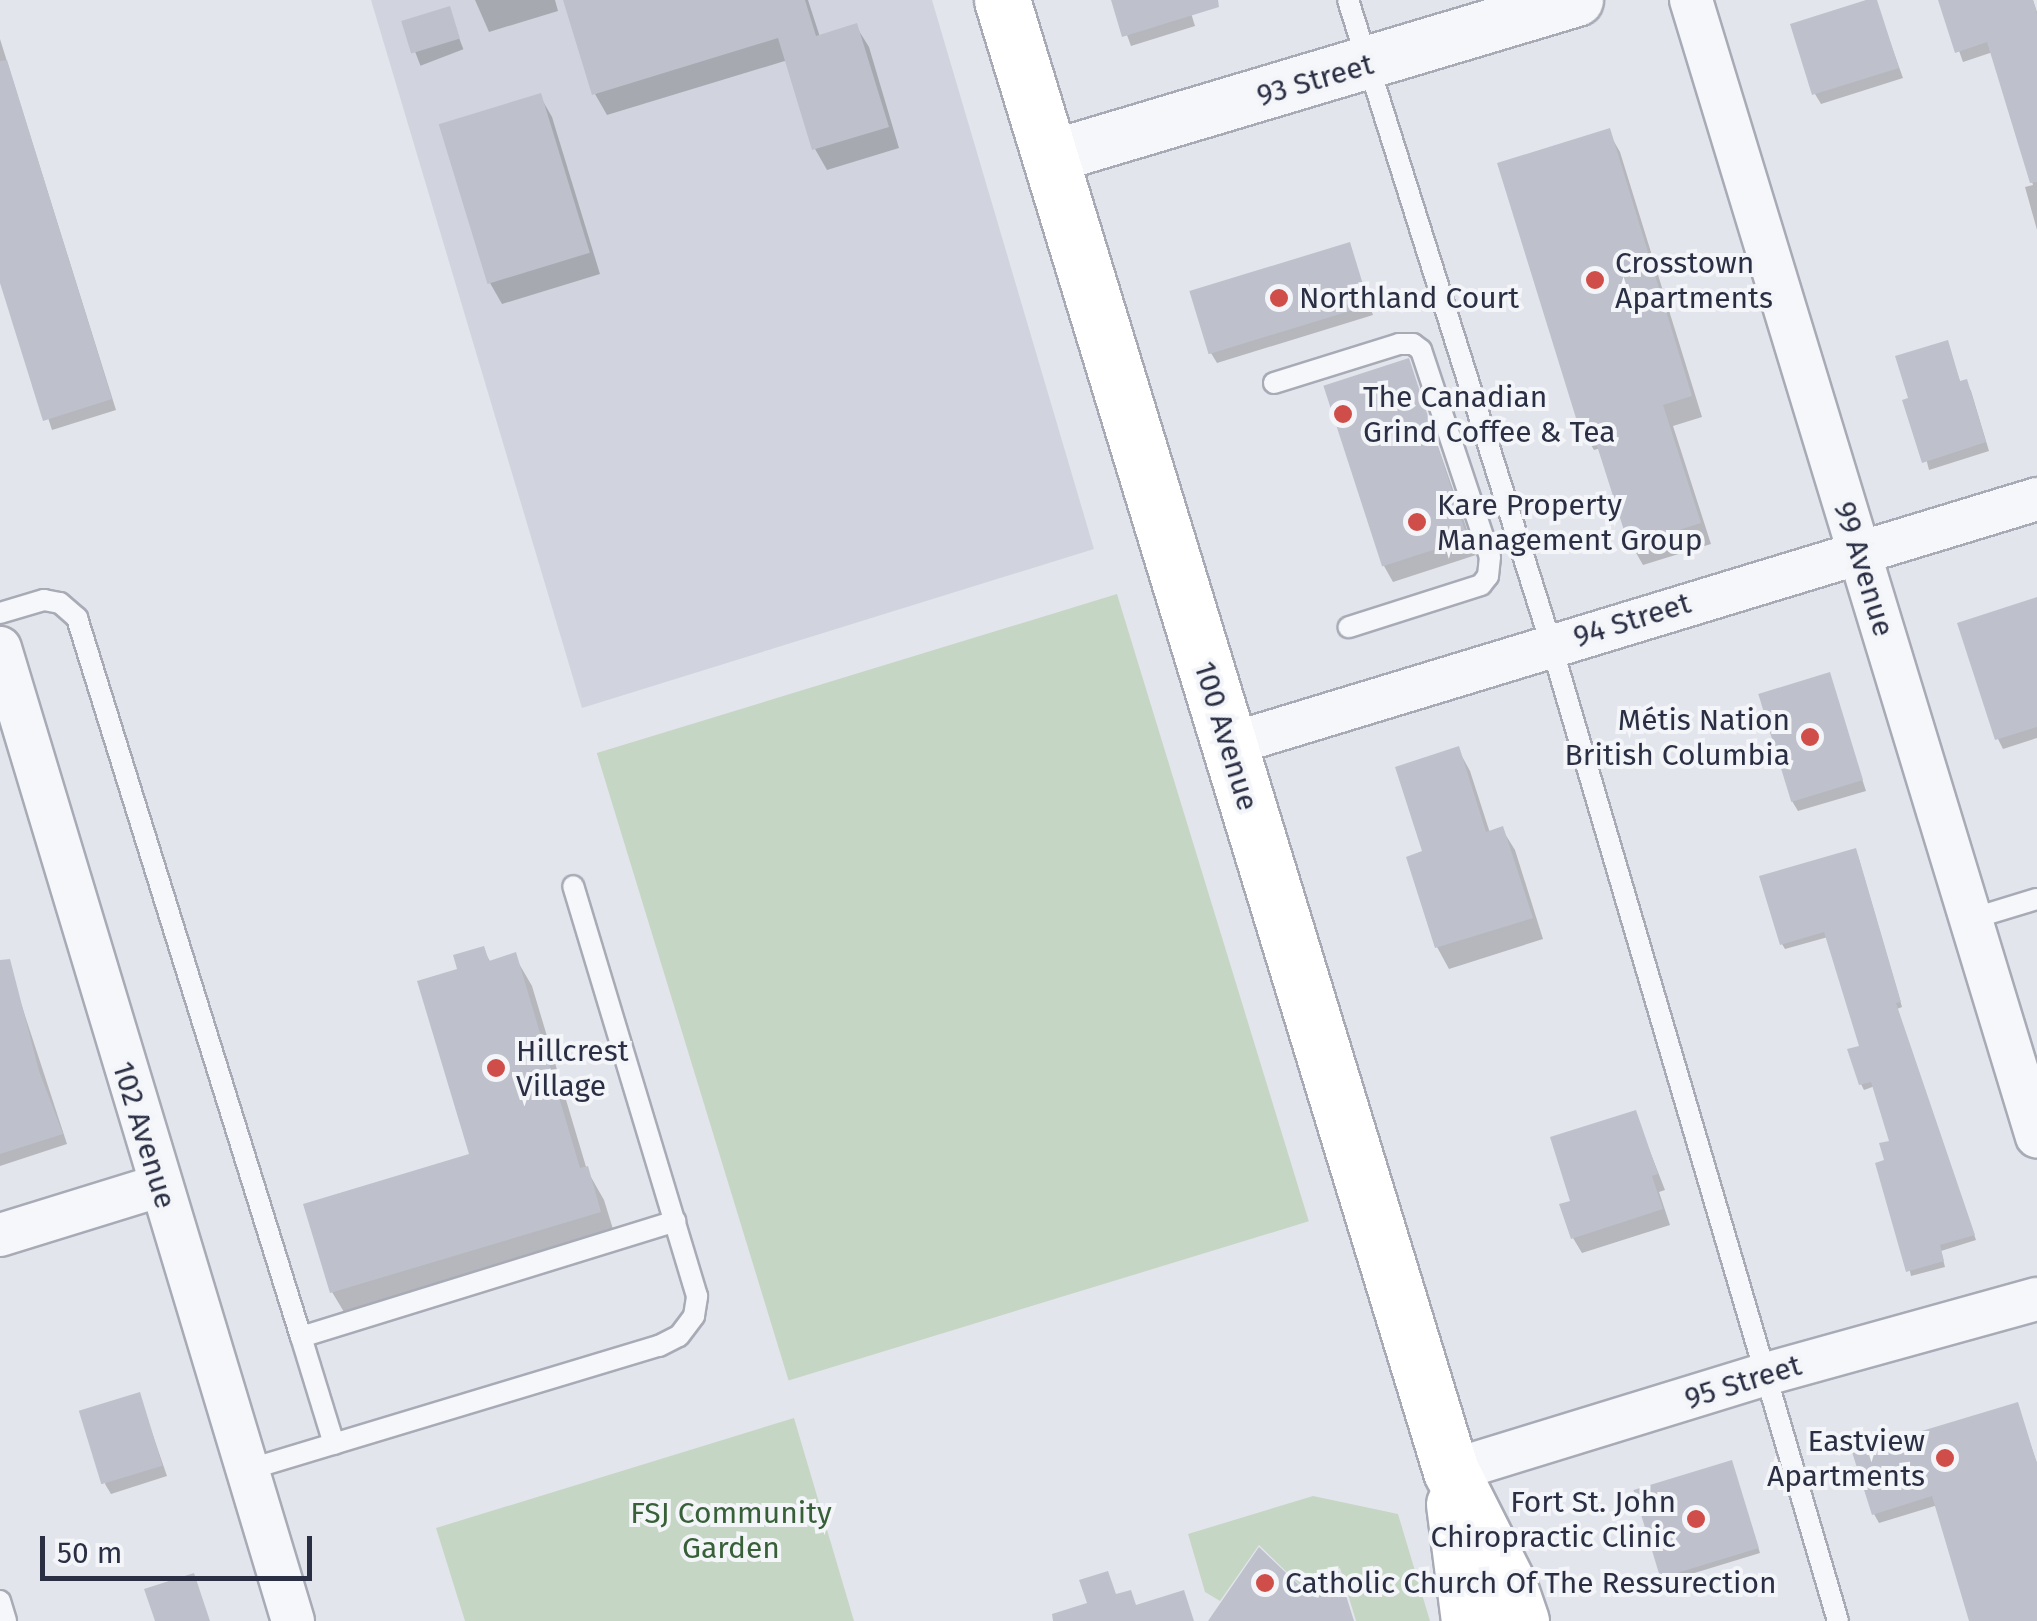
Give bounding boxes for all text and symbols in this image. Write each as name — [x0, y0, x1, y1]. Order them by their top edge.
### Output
street label: 93 Street — [1253, 46, 1377, 114]
place label: Crosstown Apartments — [1615, 245, 1773, 316]
marker: Crosstown Apartments — [1584, 269, 1606, 291]
place label: Northland Court — [1299, 280, 1519, 316]
marker: Northland Court — [1268, 287, 1290, 309]
place label: The Canadian Grind Coffee & Tea — [1363, 379, 1616, 450]
marker: The Canadian Grind Coffee & Tea — [1332, 403, 1354, 425]
place label: Kare Property Management Group — [1437, 487, 1703, 558]
street label: 99 Avenue — [1826, 497, 1902, 641]
marker: Kare Property Management Group — [1406, 511, 1428, 533]
street label: 94 Street — [1569, 585, 1695, 655]
street label: 100 Avenue — [1186, 657, 1266, 815]
place label: Métis Nation British Columbia — [1565, 702, 1790, 772]
marker: Métis Nation British Columbia — [1799, 726, 1821, 748]
place label: Hillcrest Village — [516, 1033, 628, 1104]
street label: 102 Avenue — [105, 1057, 183, 1213]
marker: Hillcrest Village — [485, 1057, 507, 1079]
street label: 95 Street — [1680, 1347, 1806, 1417]
place label: Eastview Apartments — [1767, 1423, 1925, 1494]
marker: Eastview Apartments — [1934, 1447, 1956, 1469]
place label: Fort St. John Chiropractic Clinic — [1431, 1484, 1676, 1554]
park label: FSJ Community Garden — [630, 1495, 832, 1566]
marker: Fort St. John Chiropractic Clinic — [1685, 1508, 1707, 1530]
scale bar — [45, 1516, 318, 1578]
text: 50 m — [57, 1535, 122, 1571]
place label: Catholic Church Of The Ressurection — [1285, 1565, 1777, 1601]
marker: Catholic Church Of The Ressurection — [1254, 1572, 1276, 1594]

